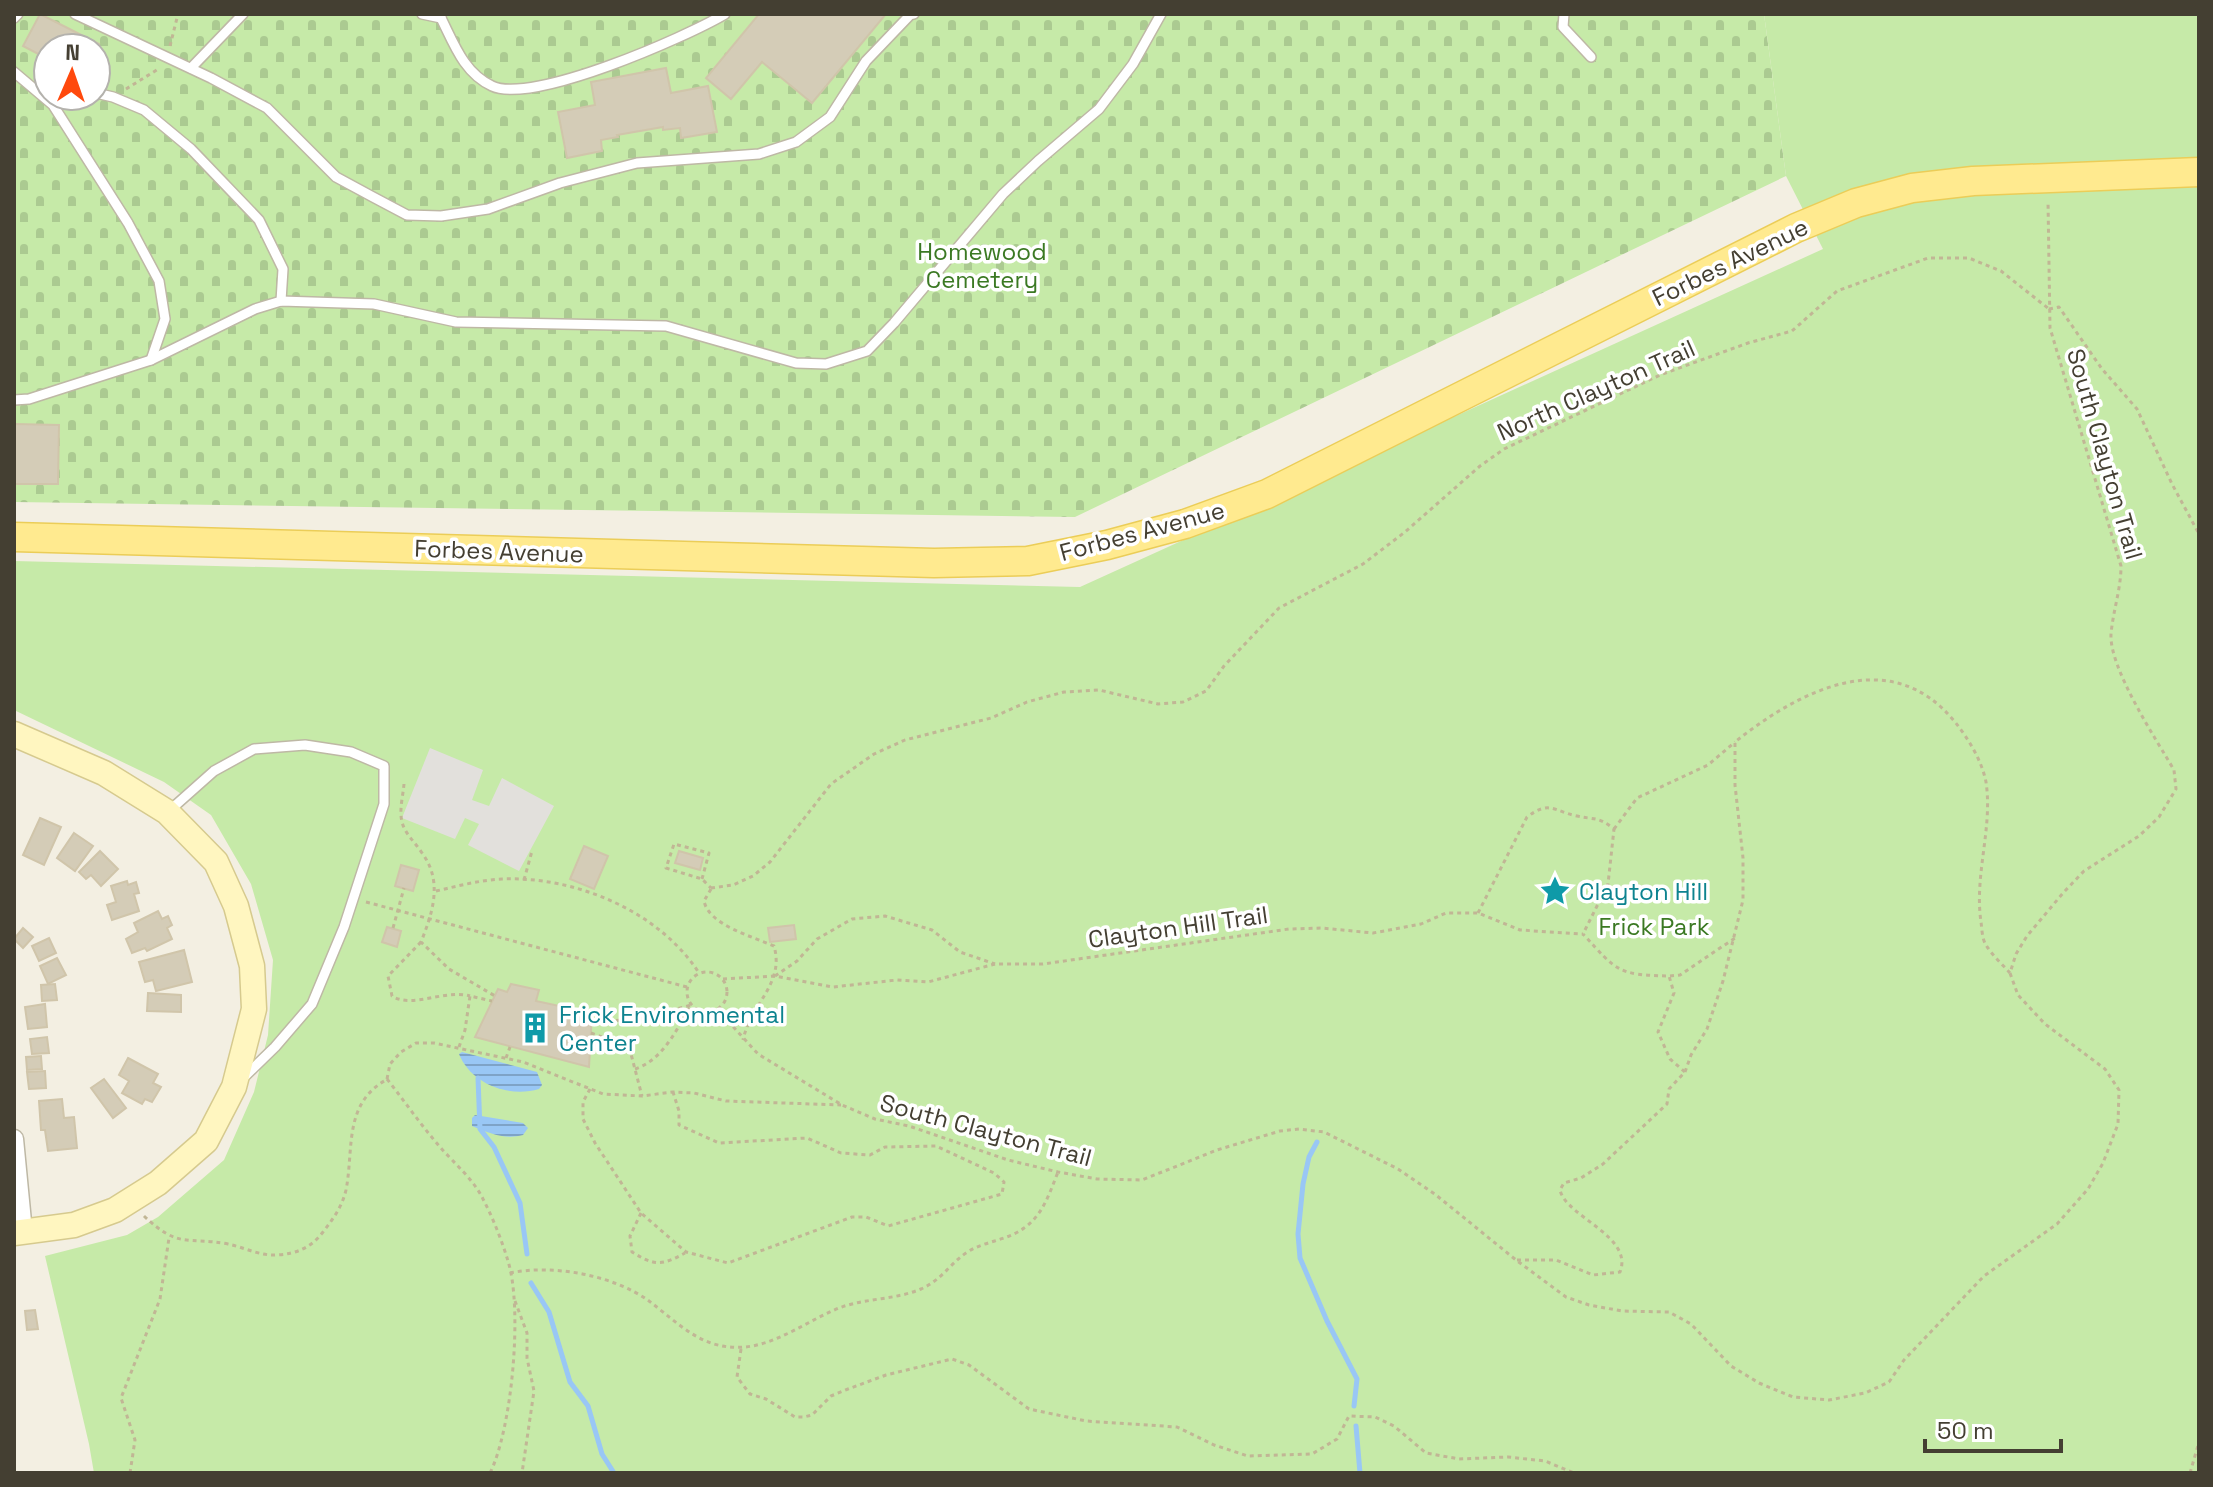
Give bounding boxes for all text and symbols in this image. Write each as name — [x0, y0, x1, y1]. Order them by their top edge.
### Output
north arrow — [32, 32, 112, 112]
text: N — [65, 38, 81, 66]
street label: Forbes Avenue — [1647, 211, 1813, 313]
park label: Homewood Cemetery — [917, 236, 1047, 295]
street label: North Clayton Trail — [1492, 332, 1700, 448]
street label: South Clayton Trail — [2060, 345, 2150, 563]
street label: Forbes Avenue — [1056, 494, 1228, 568]
street label: Forbes Avenue — [414, 533, 584, 569]
place icon: Clayton Hill — [1538, 874, 1572, 908]
place label: Clayton Hill — [1579, 876, 1708, 907]
street label: Clayton Hill Trail — [1086, 899, 1270, 955]
park label: Frick Park — [1598, 911, 1710, 942]
place label: Frick Environmental Center — [559, 999, 785, 1058]
building icon: Frick Environmental Center — [518, 1011, 552, 1045]
street label: South Clayton Trail — [877, 1087, 1095, 1173]
scale bar — [1925, 1403, 2061, 1453]
text: 50 m — [1937, 1415, 1994, 1446]

